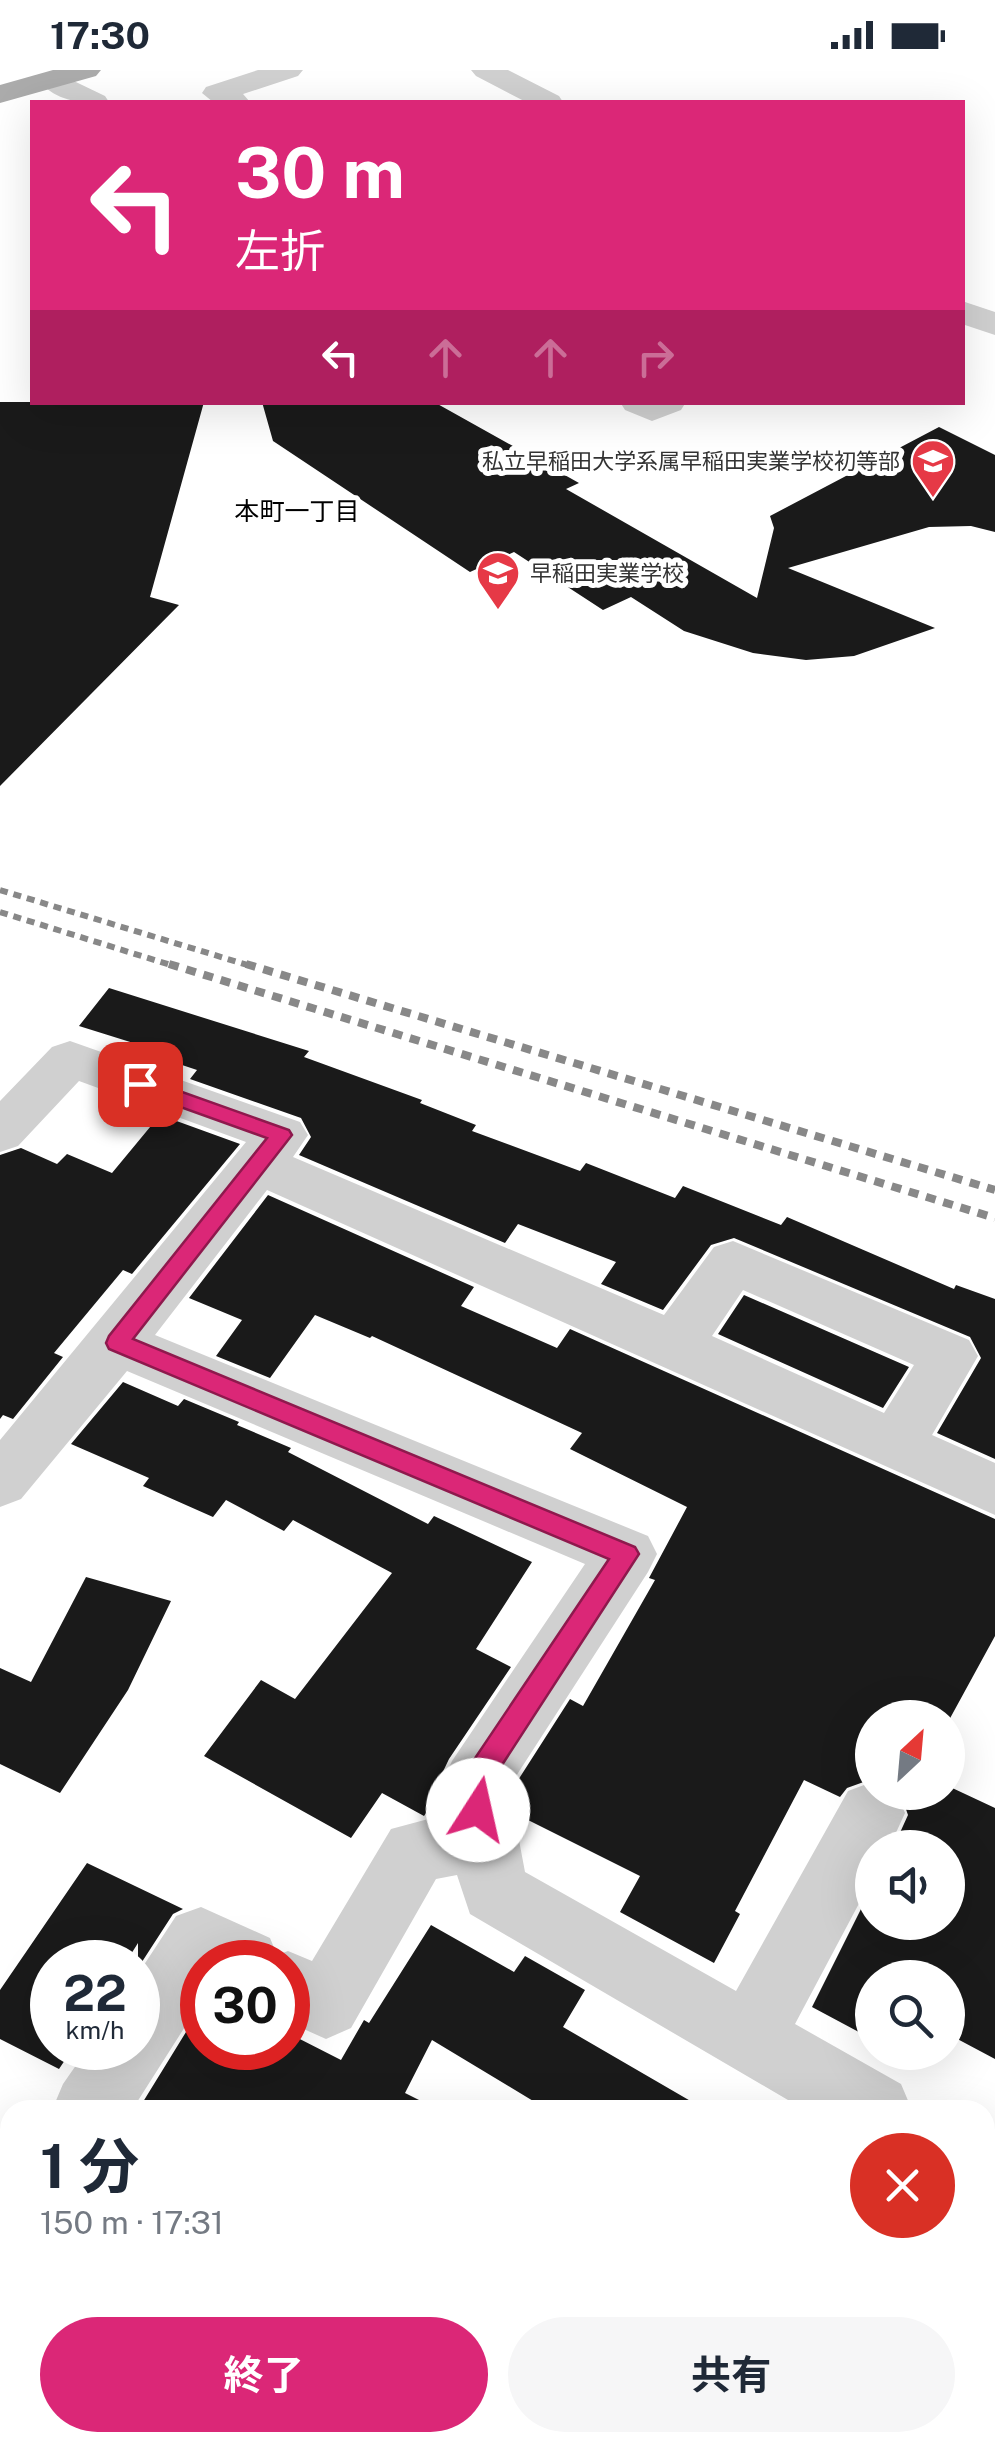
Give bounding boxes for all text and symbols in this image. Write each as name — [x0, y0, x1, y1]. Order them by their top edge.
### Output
text: 17:30 — [50, 13, 150, 58]
text: 30 m — [235, 131, 405, 214]
icon: left — [70, 140, 200, 270]
text: 左折 — [235, 224, 325, 277]
icon: left — [313, 330, 368, 385]
icon: ahead — [418, 330, 473, 385]
icon: ahead — [523, 330, 578, 385]
icon: right — [628, 330, 683, 385]
school or university icon: 私立早稲田大学系属早稲田実業学校初等部 — [910, 438, 956, 499]
place label: 私立早稲田大学系属早稲田実業学校初等部 — [482, 448, 900, 474]
district label: 本町一丁目 — [234, 496, 360, 526]
school or university icon: 早稲田実業学校 — [475, 550, 521, 611]
place label: 早稲田実業学校 — [530, 560, 684, 586]
pin — [98, 1042, 183, 1127]
icon: arrive — [113, 1057, 168, 1112]
north arrow — [855, 1700, 965, 1810]
map controls — [855, 1700, 965, 2070]
position arrow — [426, 1758, 530, 1862]
button: sound — [855, 1830, 965, 1940]
speed limit sign: 30 — [180, 1940, 310, 2070]
button: search — [855, 1960, 965, 2070]
text: 22 — [63, 1963, 127, 2022]
text: km/h — [66, 2015, 124, 2045]
text: 1 分 — [40, 2131, 139, 2202]
button: close — [850, 2133, 955, 2238]
text: 150 m · 17:31 — [40, 2204, 224, 2241]
button: 終了 — [40, 2317, 488, 2432]
button: 共有 — [508, 2317, 955, 2432]

